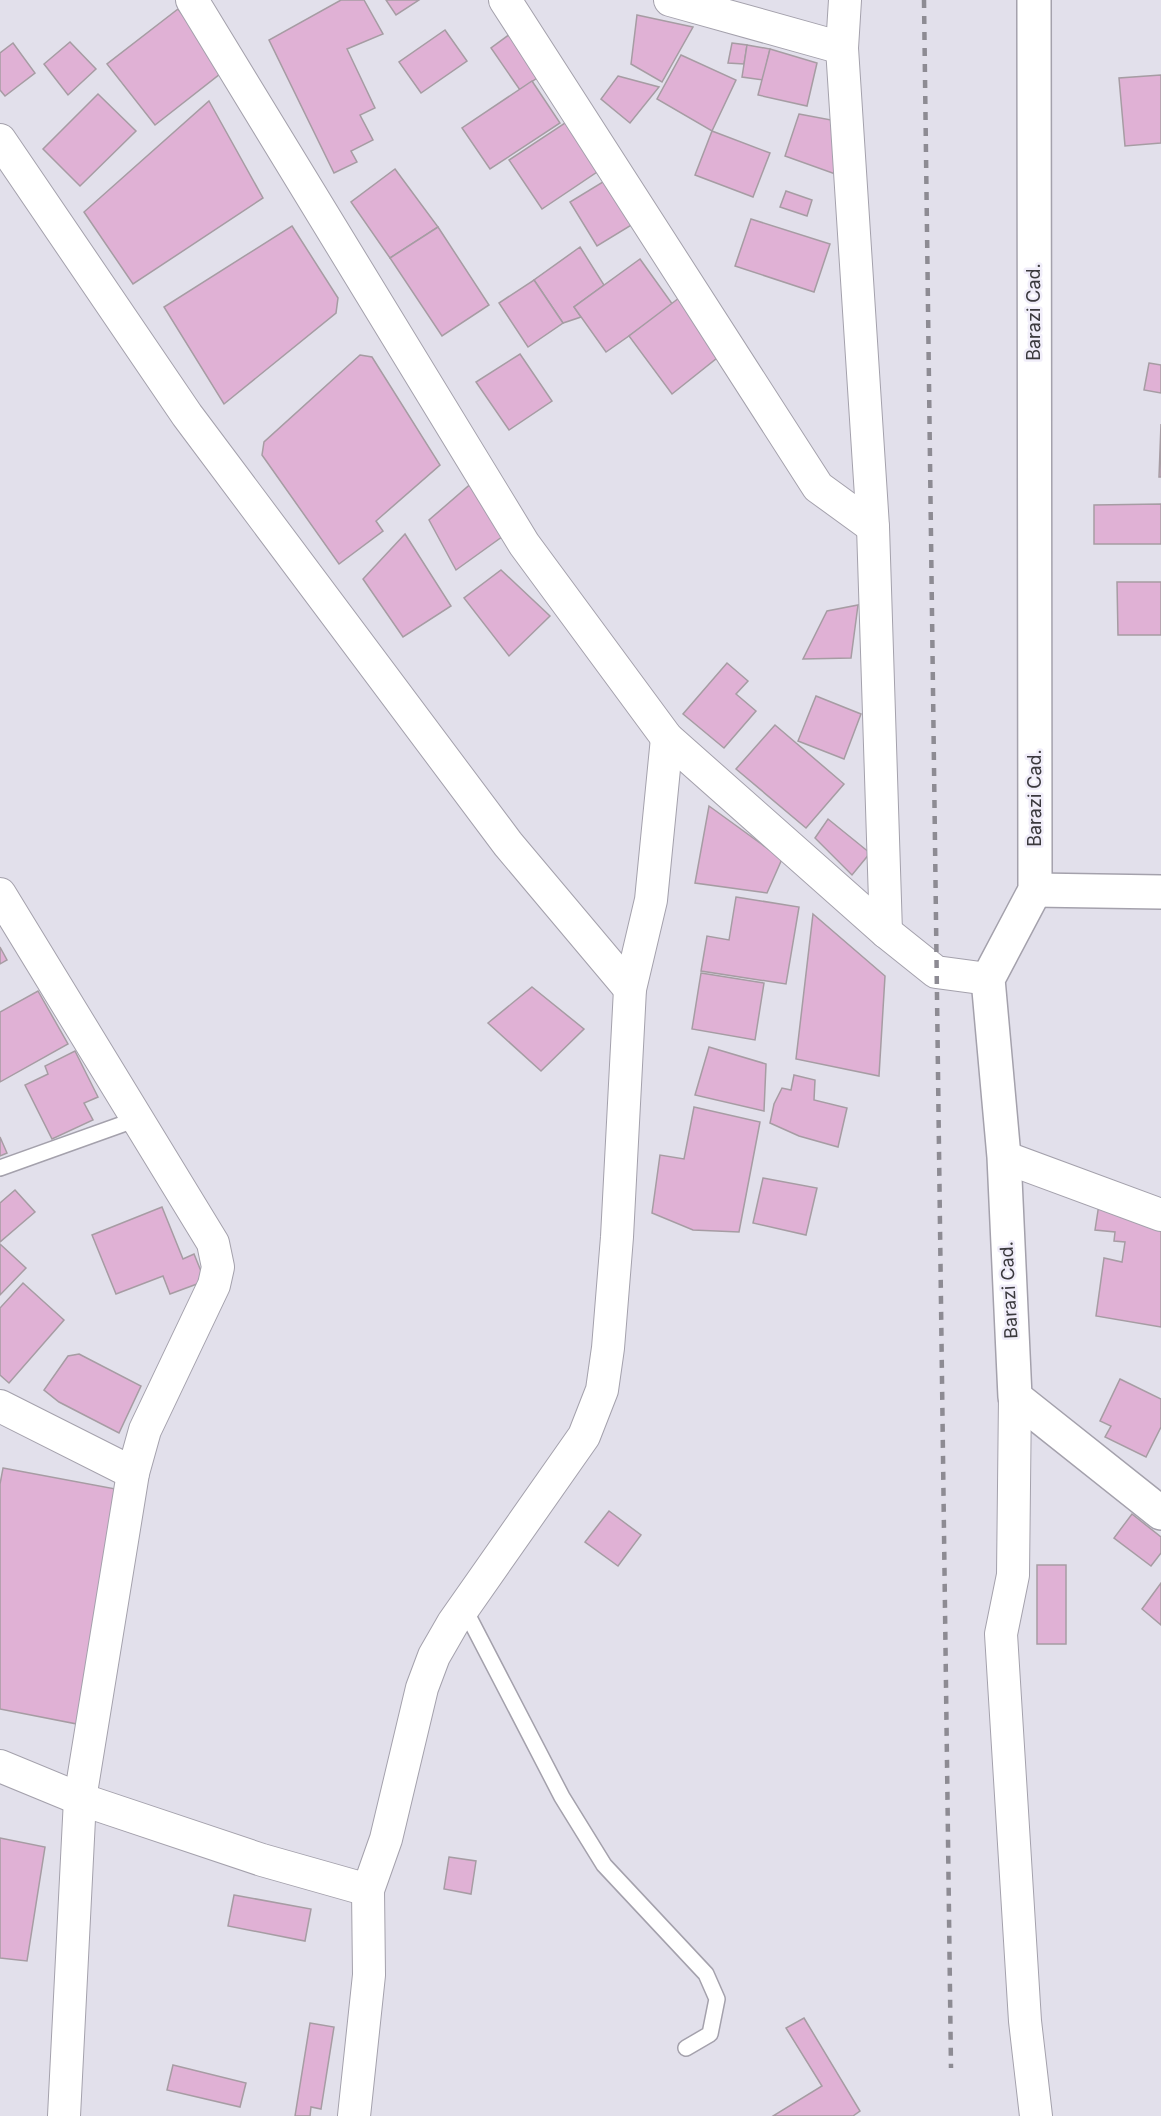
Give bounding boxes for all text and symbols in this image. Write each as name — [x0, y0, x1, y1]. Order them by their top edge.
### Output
street label: Barazi Cad. — [1023, 263, 1044, 361]
street label: Barazi Cad. — [1024, 749, 1045, 847]
street label: Barazi Cad. — [995, 1241, 1022, 1339]

